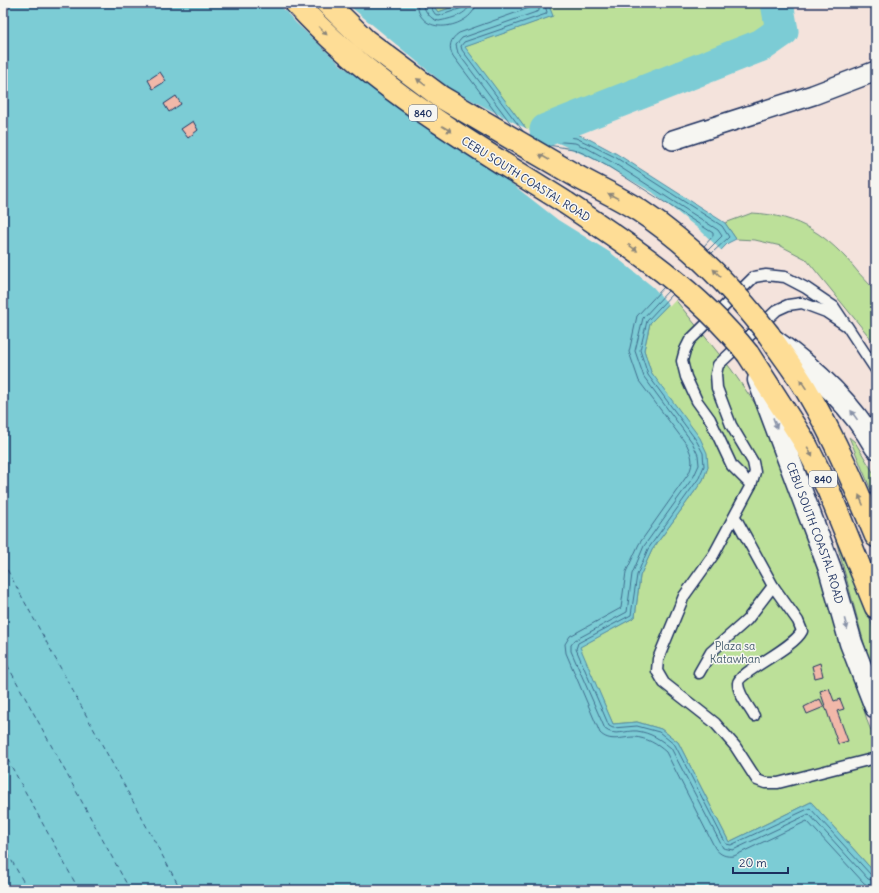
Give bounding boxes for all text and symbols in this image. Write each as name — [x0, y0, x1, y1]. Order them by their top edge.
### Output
one-way arrow — [318, 26, 328, 36]
one-way arrow — [416, 78, 427, 86]
road number: 840 — [409, 105, 437, 121]
one-way arrow — [441, 125, 453, 132]
street label: CEBU SOUTH COASTAL ROAD — [459, 133, 593, 225]
one-way arrow — [538, 154, 550, 161]
one-way arrow — [607, 193, 619, 199]
one-way arrow — [627, 244, 638, 252]
one-way arrow — [712, 268, 722, 278]
one-way arrow — [799, 379, 807, 390]
one-way arrow — [850, 410, 858, 420]
one-way arrow — [772, 417, 778, 429]
one-way arrow — [806, 446, 813, 458]
street label: CEBU SOUTH COASTAL ROAD — [783, 460, 847, 606]
road number: 840 — [809, 471, 837, 487]
one-way arrow — [858, 495, 864, 506]
one-way arrow — [843, 619, 849, 631]
park label: Plaza sa Katawhan — [710, 639, 760, 666]
scale bar — [733, 849, 788, 875]
text: 20 m — [739, 855, 767, 870]

